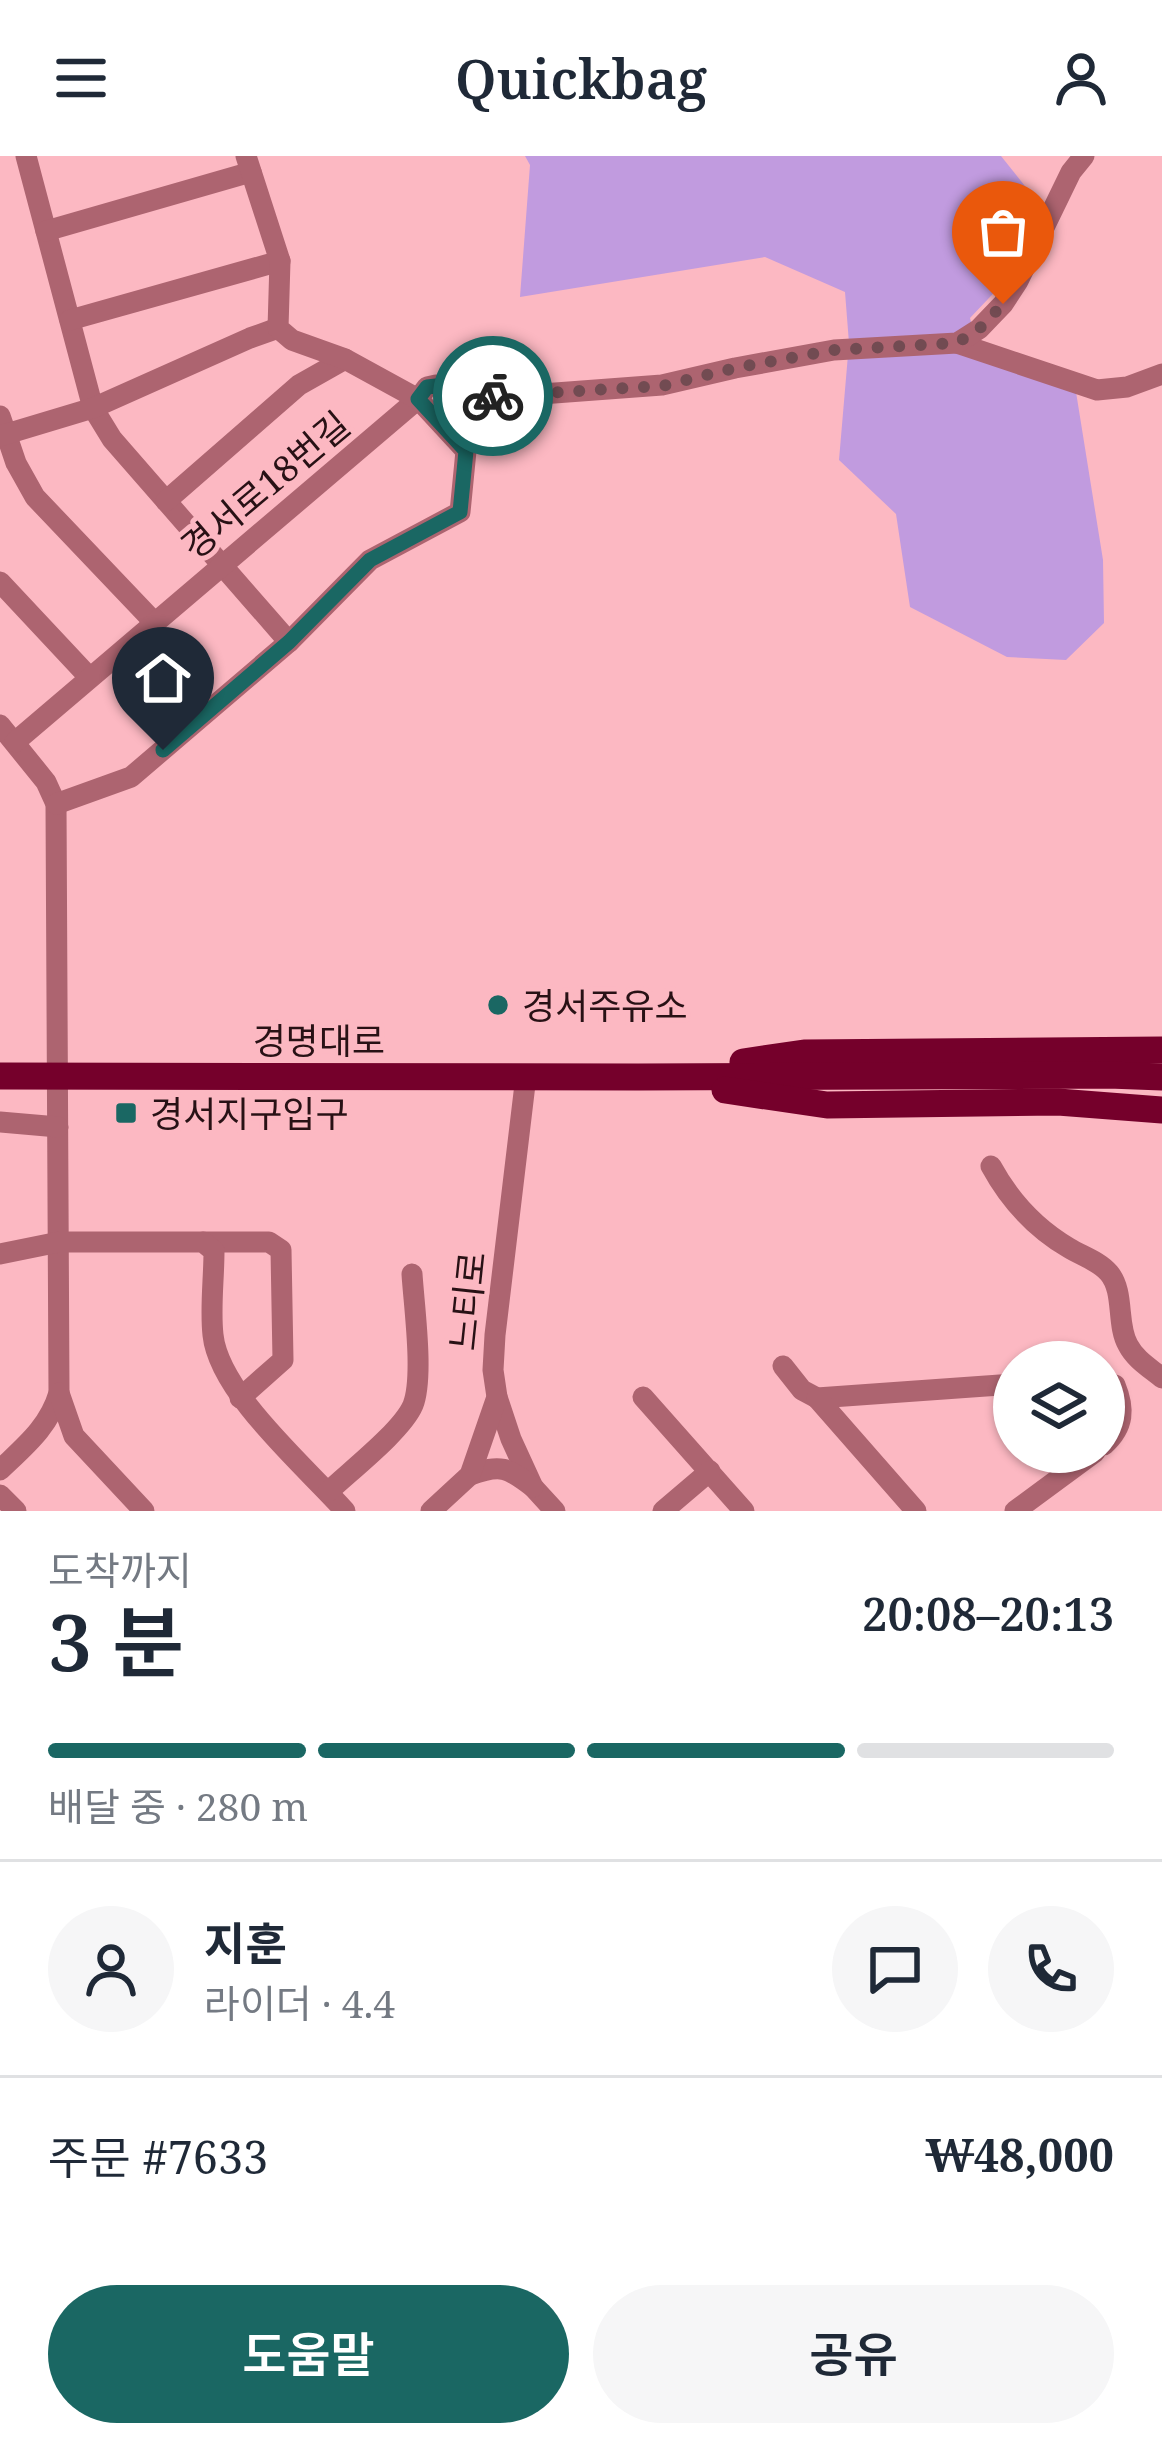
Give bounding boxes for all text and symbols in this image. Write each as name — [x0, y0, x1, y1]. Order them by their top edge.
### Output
text: Quickbag — [455, 41, 707, 115]
icon: menu — [48, 45, 114, 111]
icon: person — [1048, 45, 1114, 111]
pin — [952, 181, 1054, 304]
icon: bag — [970, 199, 1036, 265]
courier — [433, 336, 553, 456]
icon: bike — [460, 363, 526, 429]
street label: 경서로18번길 — [170, 400, 360, 570]
pin — [112, 627, 214, 750]
icon: home — [130, 645, 196, 711]
place label: 경서주유소 — [522, 981, 688, 1030]
marker: 경서주유소 — [485, 992, 511, 1018]
street label: 경명대로 — [253, 1016, 385, 1065]
place label: 경서지구입구 — [150, 1089, 349, 1138]
marker: 경서지구입구 — [113, 1100, 139, 1126]
street label: 느티로 — [437, 1249, 497, 1353]
map controls — [993, 1341, 1125, 1473]
button: layers — [993, 1341, 1125, 1473]
text: 도착까지 — [48, 1543, 192, 1596]
text: 20:08–20:13 — [862, 1583, 1114, 1644]
text: 3 분 — [48, 1588, 184, 1694]
text: 배달 중 · 280 m — [48, 1779, 308, 1832]
button: person — [48, 1906, 174, 2032]
button: chat — [832, 1906, 958, 2032]
button: phone — [988, 1906, 1114, 2032]
text: 지훈 — [204, 1912, 287, 1973]
text: 라이더 · 4.4 — [204, 1976, 395, 2029]
text: ₩48,000 — [926, 2124, 1114, 2185]
text: 주문 #7633 — [48, 2126, 268, 2187]
button: 도움말 — [48, 2285, 569, 2423]
button: 공유 — [593, 2285, 1114, 2423]

